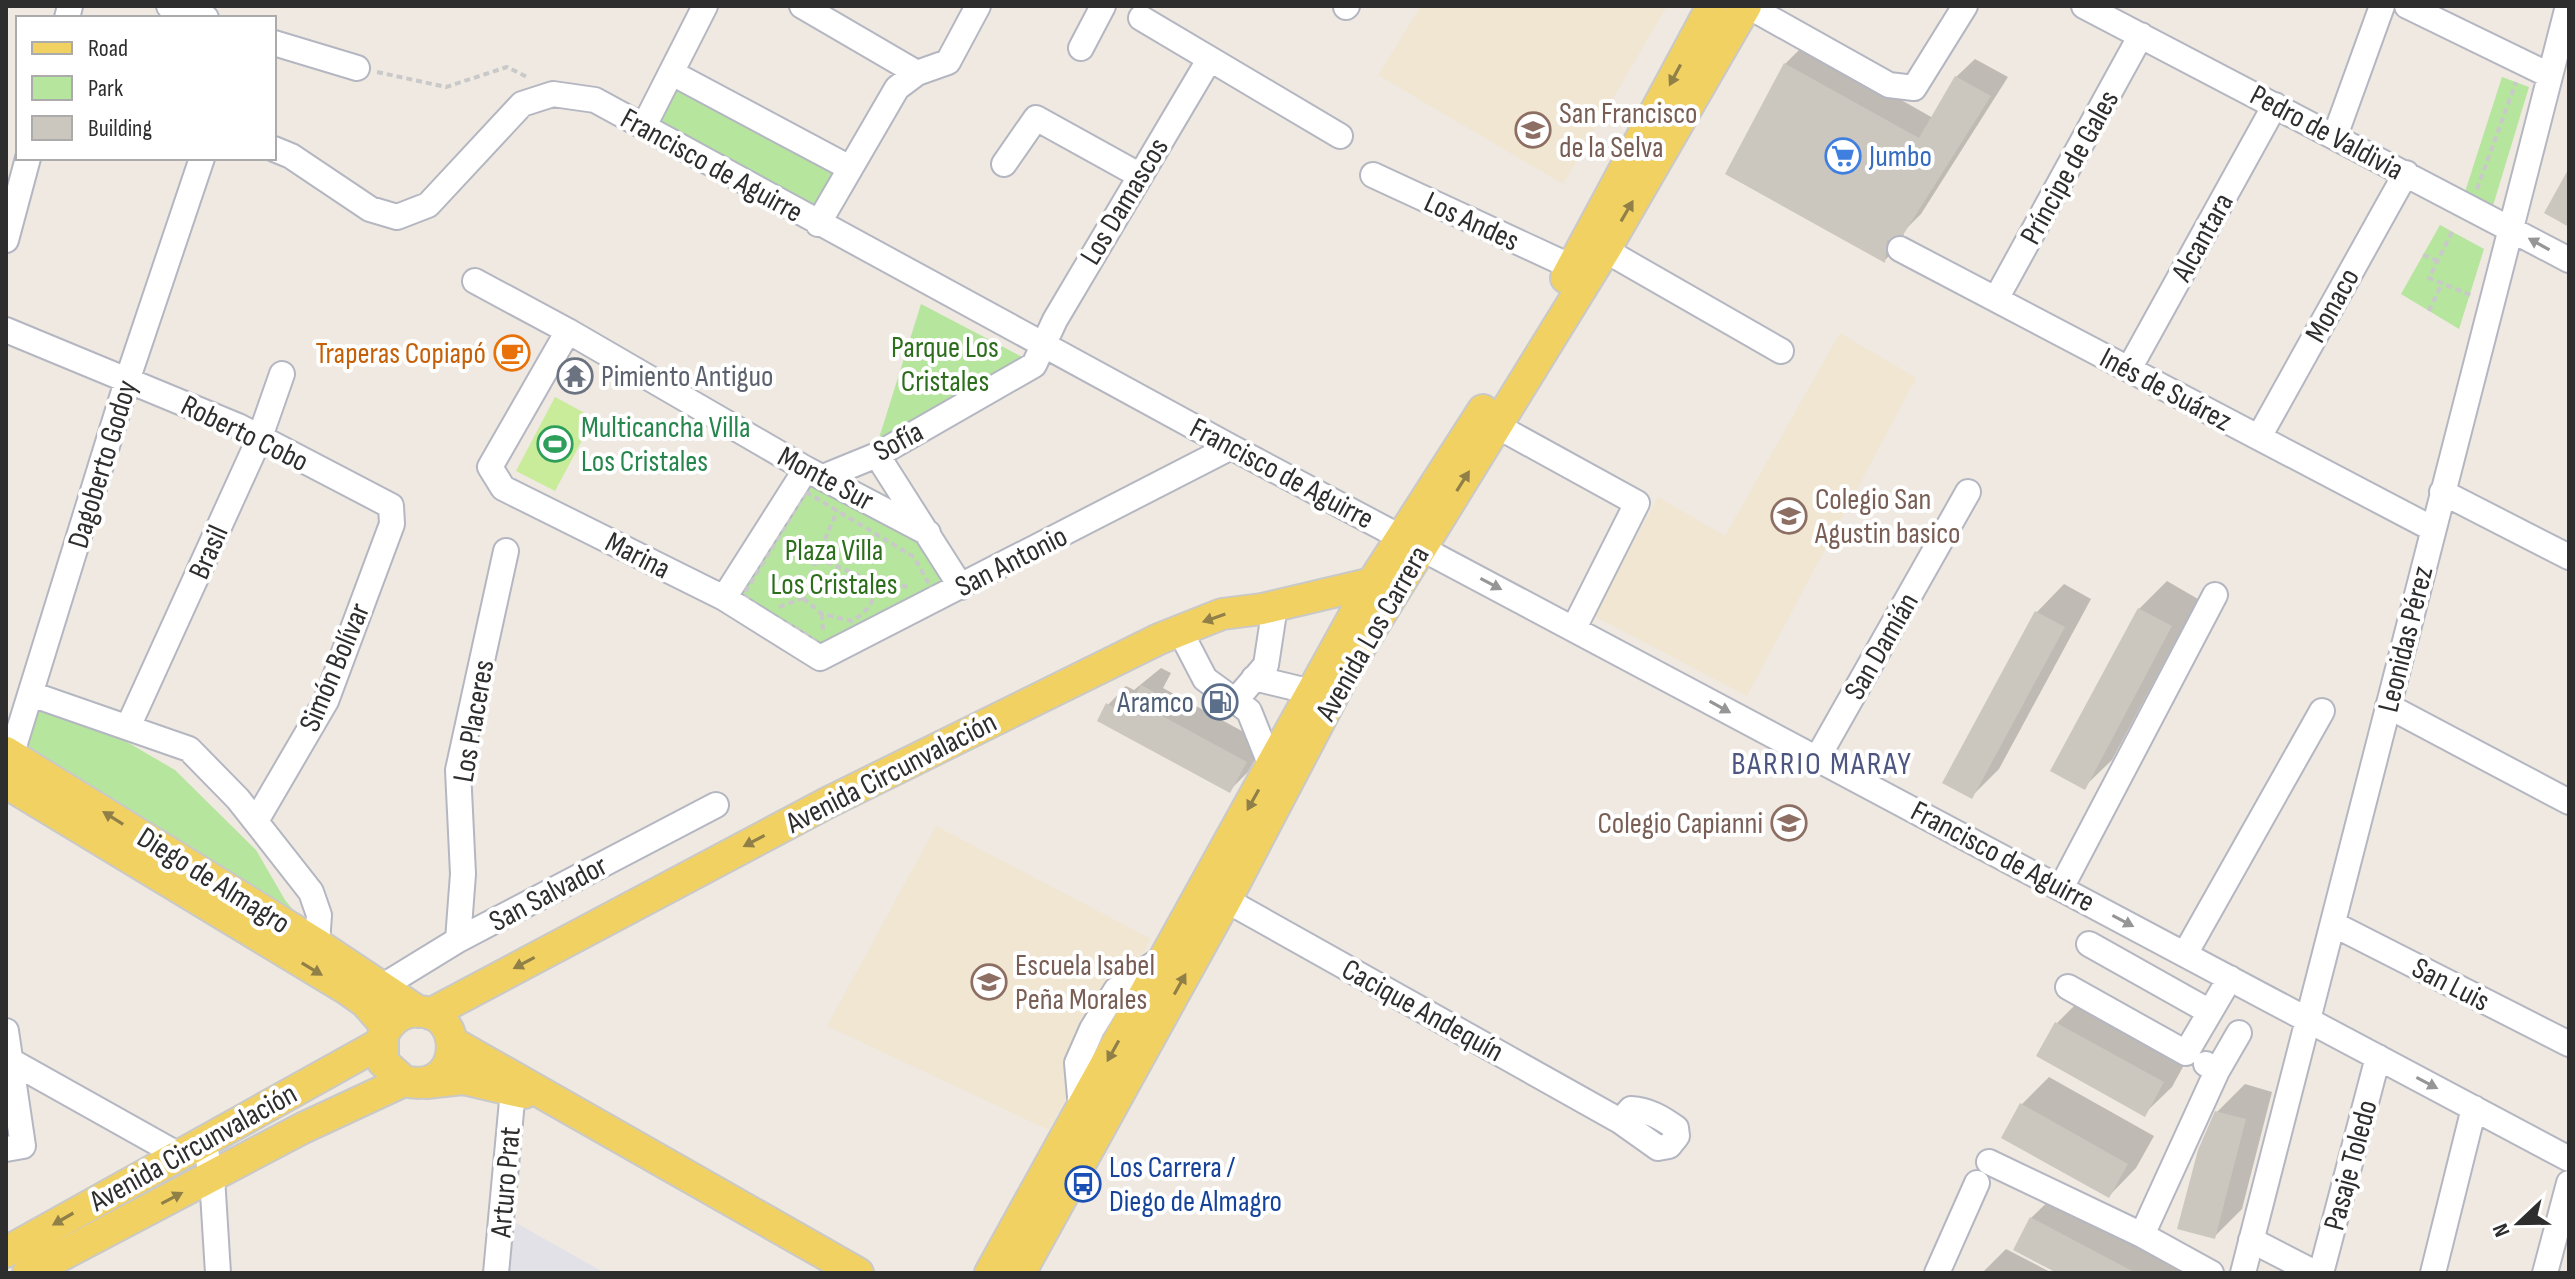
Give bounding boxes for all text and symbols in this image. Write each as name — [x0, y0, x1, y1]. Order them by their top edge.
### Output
legend — [16, 16, 276, 160]
text: Road — [88, 34, 128, 63]
one-way arrow — [1668, 63, 1682, 86]
text: Park — [88, 74, 123, 103]
street label: Pedro de Valdivia — [2244, 77, 2409, 188]
street label: Príncipe de Gales — [2013, 84, 2127, 251]
place label: San Francisco de la Selva — [1559, 96, 1698, 166]
street label: Francisco de Aguirre — [614, 101, 809, 231]
school or university icon: San Francisco de la Selva — [1514, 111, 1552, 149]
text: Building — [88, 114, 152, 143]
street label: Los Damascos — [1073, 132, 1177, 271]
supermarket icon: Jumbo — [1824, 137, 1862, 175]
place label: Jumbo — [1868, 139, 1932, 175]
street label: Los Andes — [1418, 184, 1525, 259]
street label: Alcantara — [2164, 187, 2242, 289]
one-way arrow — [1620, 200, 1634, 222]
one-way arrow — [2528, 237, 2550, 251]
street label: Monaco — [2298, 262, 2368, 349]
park label: Parque Los Cristales — [891, 330, 999, 400]
cafe icon: Traperas Copiapó — [493, 334, 531, 372]
place label: Traperas Copiapó — [316, 336, 486, 372]
street label: Inés de Suárez — [2094, 340, 2238, 440]
temple icon: Pimiento Antiguo — [556, 357, 594, 395]
place label: Pimiento Antiguo — [601, 359, 773, 395]
street label: Dagoberto Godoy — [60, 376, 146, 553]
street label: Roberto Cobo — [175, 388, 314, 480]
place label: Multicancha Villa Los Cristales — [581, 410, 751, 480]
street label: Francisco de Aguirre — [1184, 410, 1380, 537]
street label: Sofía — [868, 414, 929, 470]
sports icon: Multicancha Villa Los Cristales — [536, 425, 574, 463]
street label: Monte Sur — [772, 439, 880, 519]
one-way arrow — [1456, 470, 1470, 492]
place label: Colegio San Agustin basico — [1814, 482, 1961, 552]
school or university icon: Colegio San Agustin basico — [1770, 497, 1808, 535]
street label: San Antonio — [950, 518, 1073, 605]
street label: Brasil — [181, 520, 237, 585]
street label: Marina — [599, 524, 676, 587]
park label: Plaza Villa Los Cristales — [770, 533, 898, 603]
street label: Avenida Los Carrera — [1308, 540, 1437, 728]
street label: Leonidas Pérez — [2370, 562, 2442, 716]
one-way arrow — [1480, 577, 1502, 591]
street label: San Damián — [1837, 587, 1927, 706]
street label: Simón Bolívar — [292, 597, 378, 737]
one-way arrow — [1202, 612, 1226, 624]
street label: Los Placeres — [446, 657, 502, 785]
fuel station icon: Aramco — [1201, 683, 1239, 721]
place label: Aramco — [1116, 685, 1194, 721]
one-way arrow — [1709, 700, 1731, 714]
street label: Avenida Circunvalación — [779, 704, 1003, 842]
district label: BARRIO MARAY — [1731, 745, 1913, 784]
one-way arrow — [1246, 788, 1259, 811]
street label: Francisco de Aguirre — [1905, 793, 2101, 920]
school or university icon: Colegio Capianni — [1770, 804, 1808, 842]
place label: Colegio Capianni — [1597, 806, 1763, 842]
one-way arrow — [102, 811, 124, 825]
street label: Diego de Almagro — [131, 820, 296, 942]
one-way arrow — [743, 834, 765, 848]
street label: San Salvador — [483, 848, 614, 940]
one-way arrow — [2112, 913, 2134, 927]
place label: Escuela Isabel Peña Morales — [1015, 948, 1155, 1018]
street label: San Luis — [2406, 950, 2495, 1020]
street label: Cacique Andequín — [1335, 952, 1510, 1070]
one-way arrow — [513, 957, 536, 970]
one-way arrow — [301, 961, 323, 975]
school or university icon: Escuela Isabel Peña Morales — [970, 963, 1008, 1001]
one-way arrow — [1172, 973, 1186, 995]
one-way arrow — [1106, 1040, 1119, 1063]
street label: Avenida Circunvalación — [83, 1076, 303, 1220]
one-way arrow — [2415, 1076, 2438, 1089]
street label: Pasaje Toledo — [2316, 1096, 2386, 1234]
street label: Arturo Prat — [483, 1125, 529, 1240]
place label: Los Carrera / Diego de Almagro — [1109, 1150, 1282, 1220]
bus stop icon: Los Carrera / Diego de Almagro — [1064, 1165, 1102, 1203]
north arrow — [2479, 1183, 2559, 1263]
one-way arrow — [161, 1192, 184, 1205]
one-way arrow — [52, 1212, 74, 1226]
text: N — [2487, 1219, 2517, 1240]

